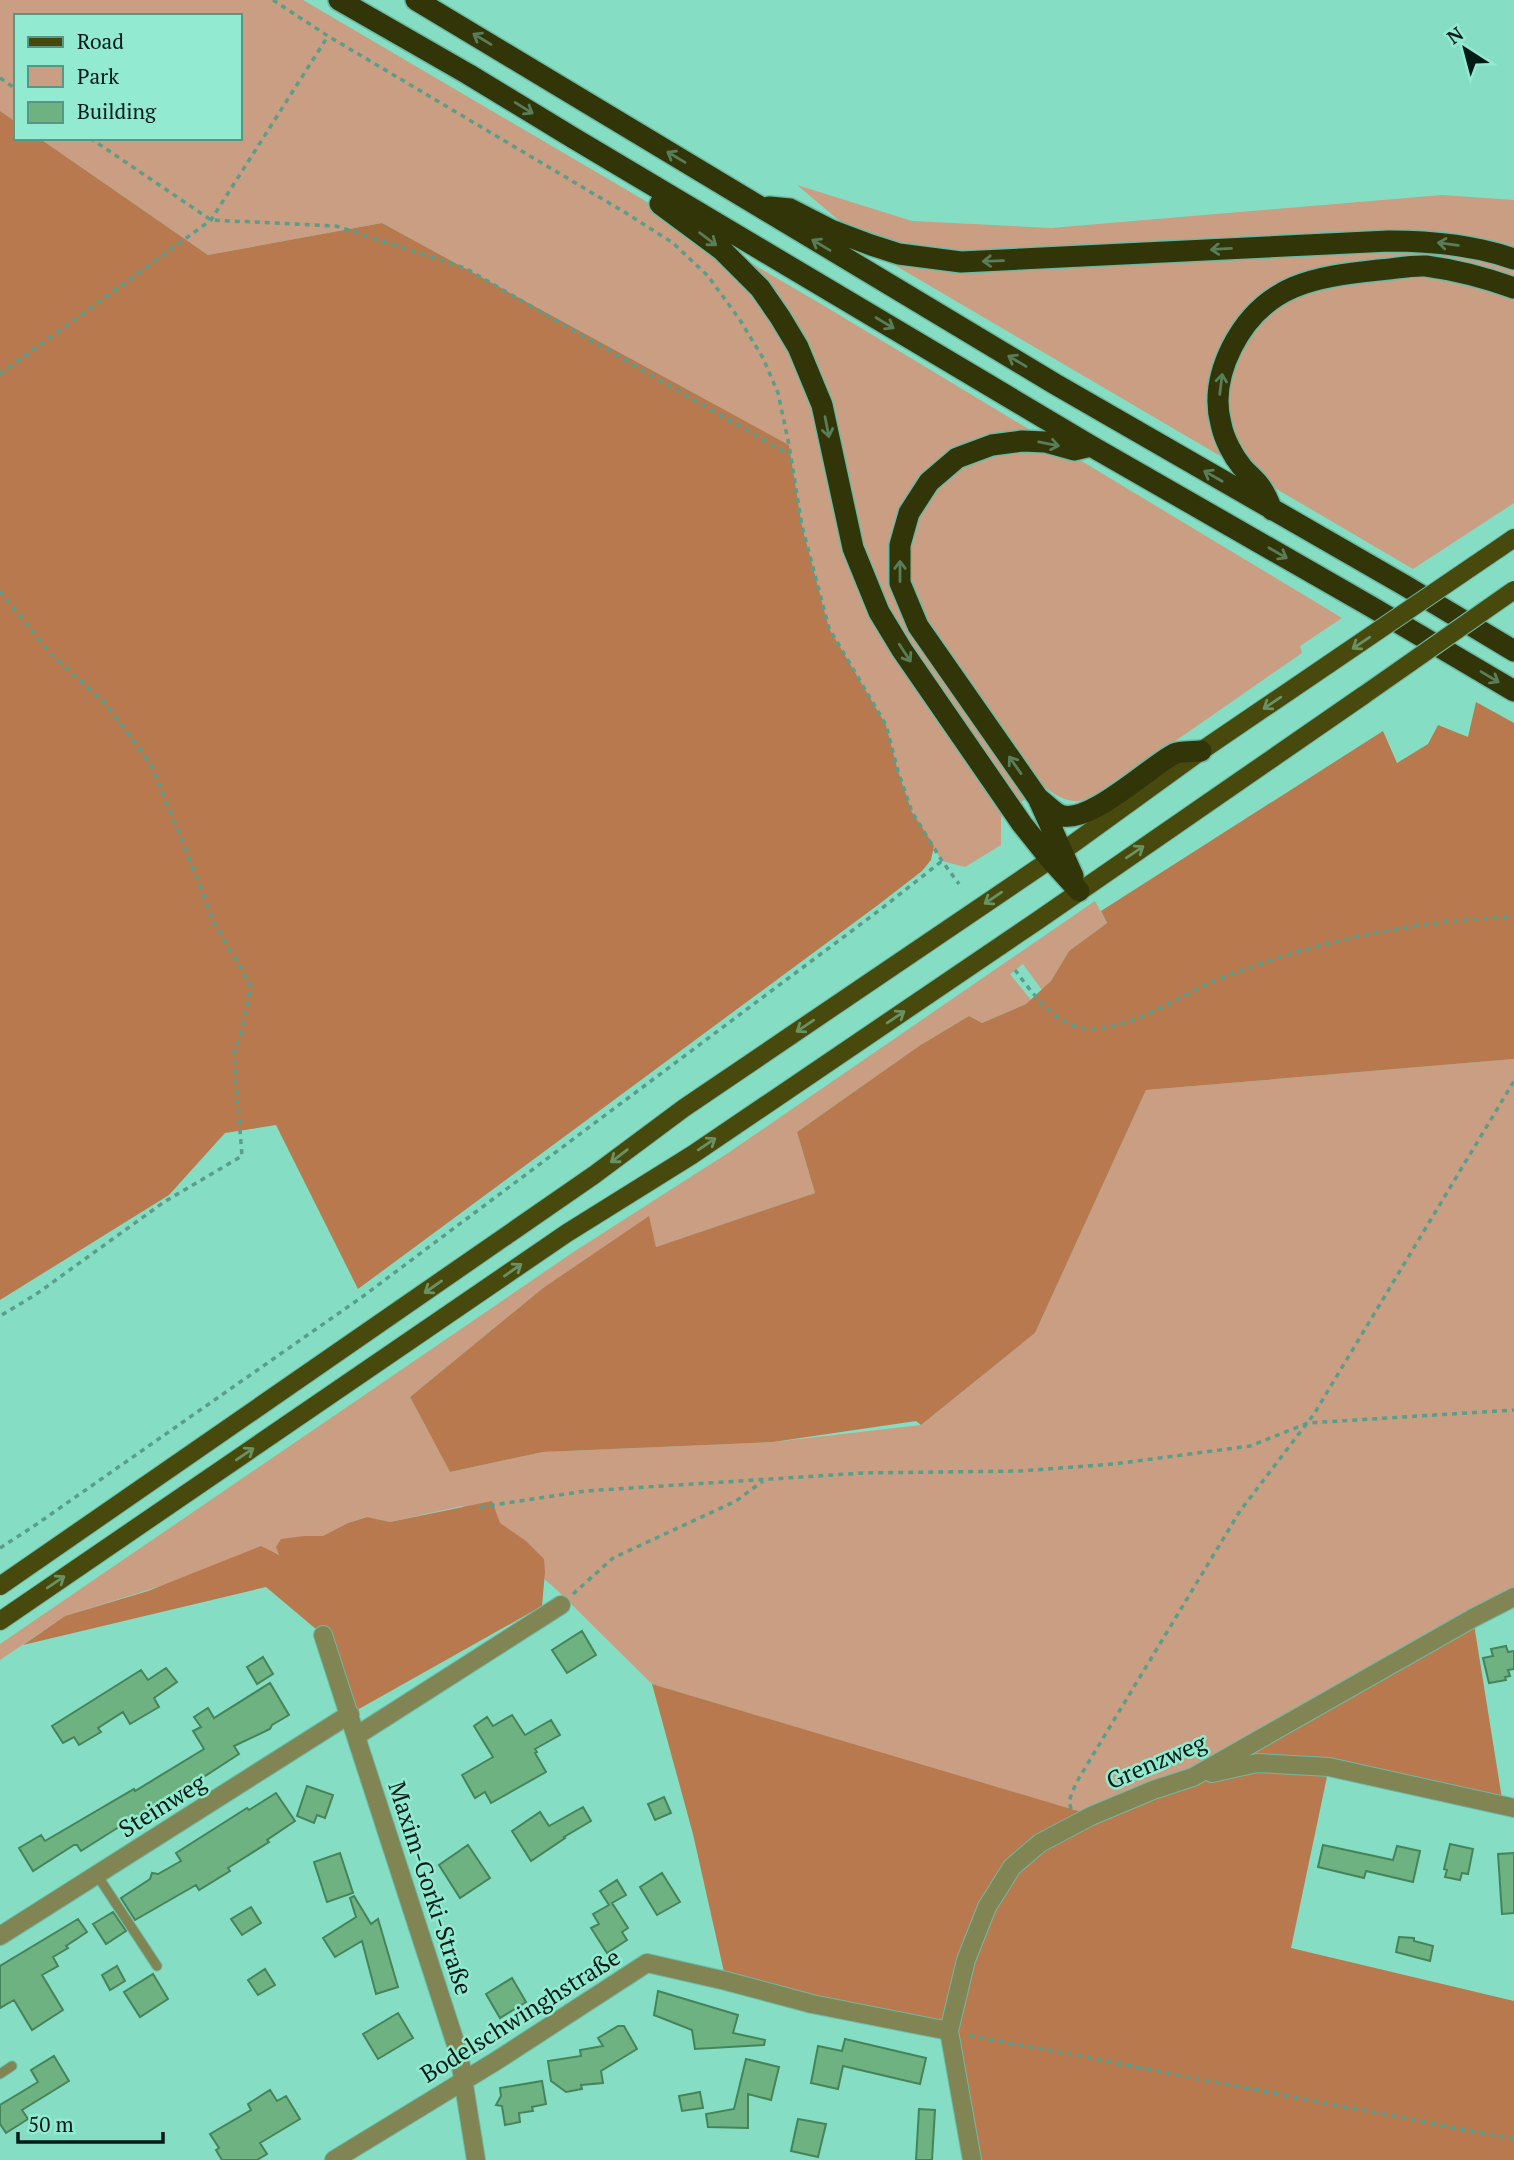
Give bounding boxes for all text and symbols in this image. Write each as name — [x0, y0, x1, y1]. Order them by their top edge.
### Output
legend — [14, 14, 242, 140]
north arrow — [1430, 14, 1500, 84]
text: N — [1442, 20, 1468, 49]
text: Road — [77, 27, 124, 55]
one-way arrow — [472, 32, 492, 46]
text: Park — [77, 62, 119, 90]
text: Building — [77, 97, 157, 125]
one-way arrow — [514, 102, 534, 116]
one-way arrow — [667, 150, 687, 164]
one-way arrow — [698, 232, 717, 246]
one-way arrow — [812, 237, 832, 251]
one-way arrow — [1437, 238, 1459, 251]
one-way arrow — [1210, 243, 1232, 256]
one-way arrow — [982, 254, 1005, 267]
one-way arrow — [875, 316, 895, 330]
one-way arrow — [1007, 354, 1027, 368]
one-way arrow — [1214, 373, 1227, 396]
one-way arrow — [820, 415, 834, 438]
one-way arrow — [1037, 438, 1060, 451]
one-way arrow — [1204, 469, 1224, 483]
one-way arrow — [1267, 546, 1287, 560]
one-way arrow — [893, 560, 907, 583]
one-way arrow — [1352, 635, 1371, 650]
one-way arrow — [897, 643, 912, 662]
one-way arrow — [1479, 670, 1499, 684]
one-way arrow — [1263, 696, 1282, 710]
one-way arrow — [1008, 756, 1022, 775]
one-way arrow — [1125, 845, 1145, 859]
one-way arrow — [984, 891, 1004, 905]
one-way arrow — [886, 1009, 905, 1024]
one-way arrow — [796, 1019, 815, 1033]
one-way arrow — [697, 1137, 717, 1151]
one-way arrow — [610, 1149, 629, 1164]
one-way arrow — [503, 1263, 522, 1277]
one-way arrow — [424, 1280, 443, 1294]
one-way arrow — [234, 1447, 254, 1461]
one-way arrow — [46, 1575, 66, 1589]
street label: Grenzweg — [1101, 1726, 1211, 1796]
street label: Steinweg — [112, 1765, 212, 1844]
street label: Maxim-Gorki-Straße — [381, 1777, 481, 1999]
street label: Bodelschwinghstraße — [414, 1940, 626, 2090]
scale bar — [18, 2100, 163, 2144]
text: 50 m — [28, 2110, 74, 2138]

